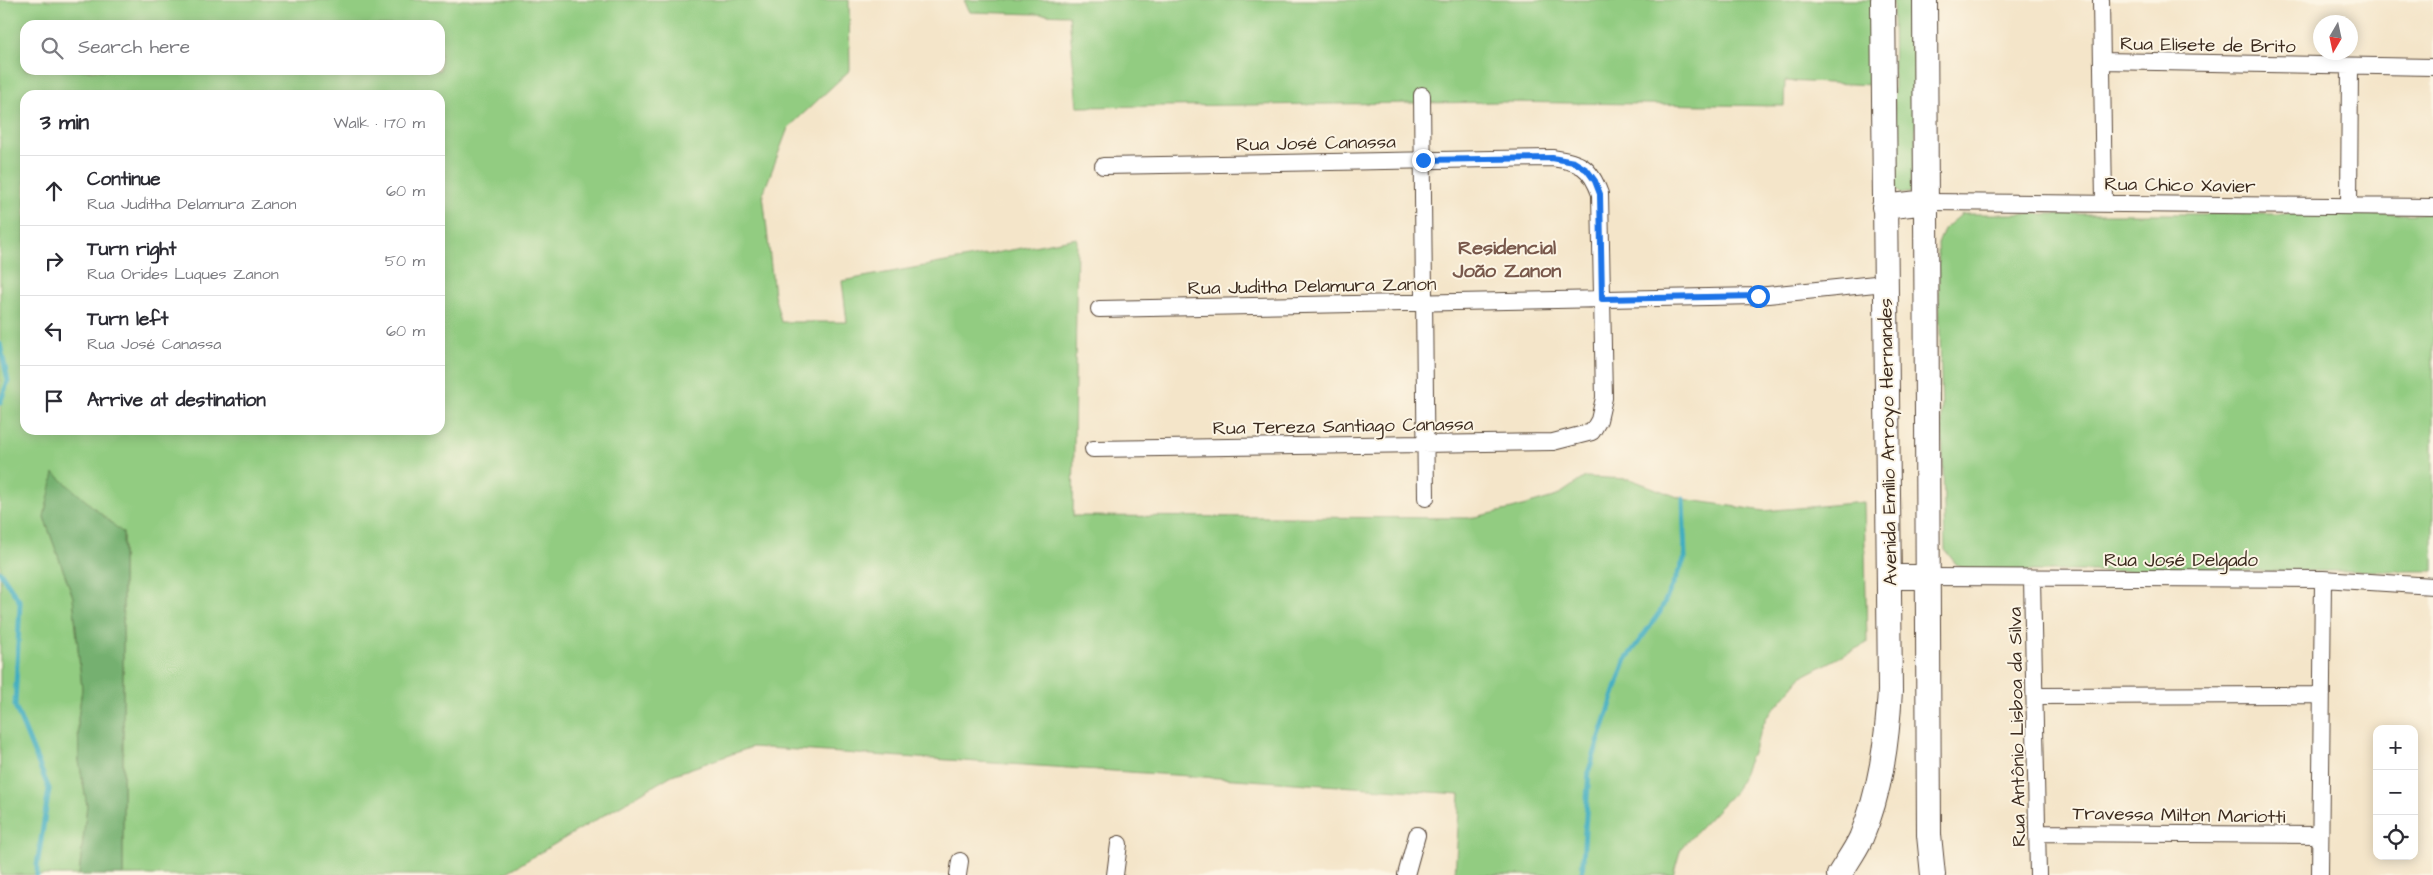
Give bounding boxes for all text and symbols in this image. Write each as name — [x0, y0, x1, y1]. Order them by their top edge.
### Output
north arrow — [2313, 15, 2358, 60]
search box — [20, 20, 445, 75]
street label: Rua Elisete de Brito — [2120, 30, 2296, 61]
icon: search — [38, 34, 66, 62]
text: Search here — [78, 34, 190, 61]
text: 3 min — [40, 108, 89, 137]
text: Walk · 170 m — [334, 112, 425, 134]
street label: Rua José Canassa — [1236, 129, 1396, 158]
route end — [1412, 149, 1435, 172]
text: Continue — [87, 166, 161, 193]
street label: Rua Chico Xavier — [2104, 171, 2256, 200]
icon: ahead — [40, 177, 68, 205]
text: 60 m — [386, 180, 425, 202]
text: Rua Juditha Delamura Zanon — [87, 193, 297, 215]
district label: Residencial João Zanon — [1452, 234, 1561, 285]
text: Turn right — [87, 236, 176, 263]
icon: right — [40, 247, 68, 275]
text: 50 m — [385, 250, 425, 272]
text: Rua Orides Luques Zanon — [87, 263, 279, 285]
street label: Rua Juditha Delamura Zanon — [1187, 271, 1437, 302]
route start — [1747, 285, 1770, 308]
street label: Avenida Emílio Arroyo Hernandes — [1872, 298, 1906, 586]
text: Turn left — [87, 306, 168, 333]
icon: left — [40, 317, 68, 345]
text: 60 m — [386, 320, 425, 342]
text: Rua José Canassa — [87, 333, 221, 355]
icon: arrive — [40, 387, 68, 415]
text: Arrive at destination — [87, 387, 266, 414]
street label: Rua Tereza Santiago Canassa — [1212, 411, 1474, 443]
street label: Rua José Delgado — [2104, 547, 2258, 575]
street label: Rua Antônio Lisboa da Silva — [2002, 606, 2033, 847]
map controls — [2373, 725, 2418, 860]
button: + — [2373, 725, 2418, 770]
button: − — [2373, 770, 2418, 815]
street label: Travessa Milton Mariotti — [2072, 800, 2286, 831]
button: locate — [2373, 815, 2418, 860]

